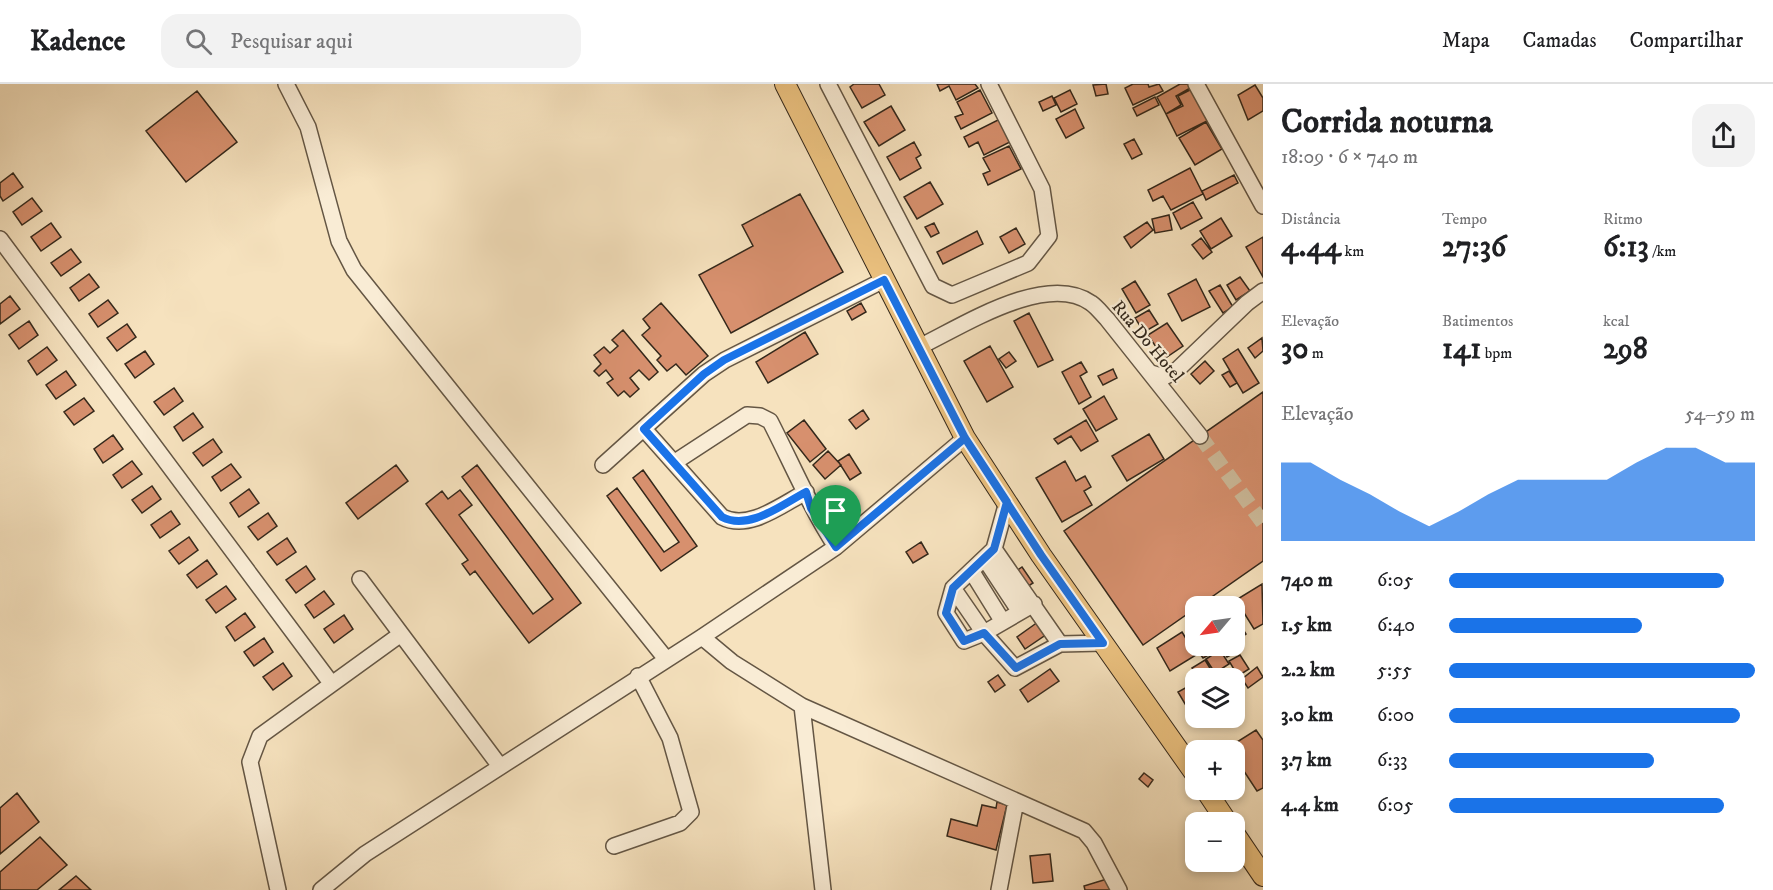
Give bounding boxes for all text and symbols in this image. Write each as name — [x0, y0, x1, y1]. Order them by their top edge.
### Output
search box — [161, 14, 581, 68]
text: Kadence — [30, 24, 125, 59]
icon: search — [182, 25, 215, 58]
text: Pesquisar aqui — [230, 28, 353, 55]
text: Mapa — [1442, 28, 1490, 54]
text: Camadas — [1523, 28, 1597, 54]
text: Compartilhar — [1630, 28, 1743, 54]
text: Corrida noturna — [1281, 102, 1493, 143]
button: share — [1692, 104, 1755, 167]
text: 18:09 · 6 × 740 m — [1281, 145, 1418, 170]
text: Distância — [1281, 209, 1340, 229]
text: Tempo — [1442, 209, 1487, 229]
text: Ritmo — [1603, 209, 1643, 229]
text: 4.44 — [1281, 229, 1341, 266]
text: 27:36 — [1442, 229, 1506, 266]
text: 6:13 — [1603, 229, 1649, 266]
text: km — [1341, 241, 1364, 261]
text: /km — [1649, 241, 1676, 261]
street label: Rua Do Hotel — [1107, 296, 1188, 388]
text: Elevação — [1281, 311, 1339, 331]
text: Batimentos — [1442, 311, 1513, 331]
text: kcal — [1603, 311, 1629, 331]
text: 30 — [1281, 331, 1308, 368]
text: 141 — [1442, 331, 1481, 368]
text: 298 — [1603, 331, 1648, 368]
text: m — [1308, 343, 1324, 363]
text: bpm — [1481, 343, 1512, 363]
text: Elevação — [1281, 402, 1354, 427]
text: 54–59 m — [1685, 402, 1755, 427]
pin — [810, 485, 861, 547]
icon: arrive — [819, 494, 852, 527]
text: 740 m — [1281, 568, 1333, 593]
text: 6:05 — [1377, 568, 1413, 593]
north arrow — [1185, 596, 1245, 656]
map controls — [1185, 596, 1245, 872]
text: 1.5 km — [1281, 613, 1332, 638]
text: 6:40 — [1377, 613, 1415, 638]
text: 2.2 km — [1281, 658, 1335, 683]
text: 5:55 — [1377, 658, 1412, 683]
button: layers — [1185, 668, 1245, 728]
text: 3.0 km — [1281, 703, 1333, 728]
text: 6:00 — [1377, 703, 1414, 728]
button: + — [1185, 740, 1245, 800]
text: 3.7 km — [1281, 748, 1332, 773]
text: 6:33 — [1377, 748, 1408, 773]
text: 4.4 km — [1281, 793, 1339, 818]
text: 6:05 — [1377, 793, 1413, 818]
button: − — [1185, 812, 1245, 872]

